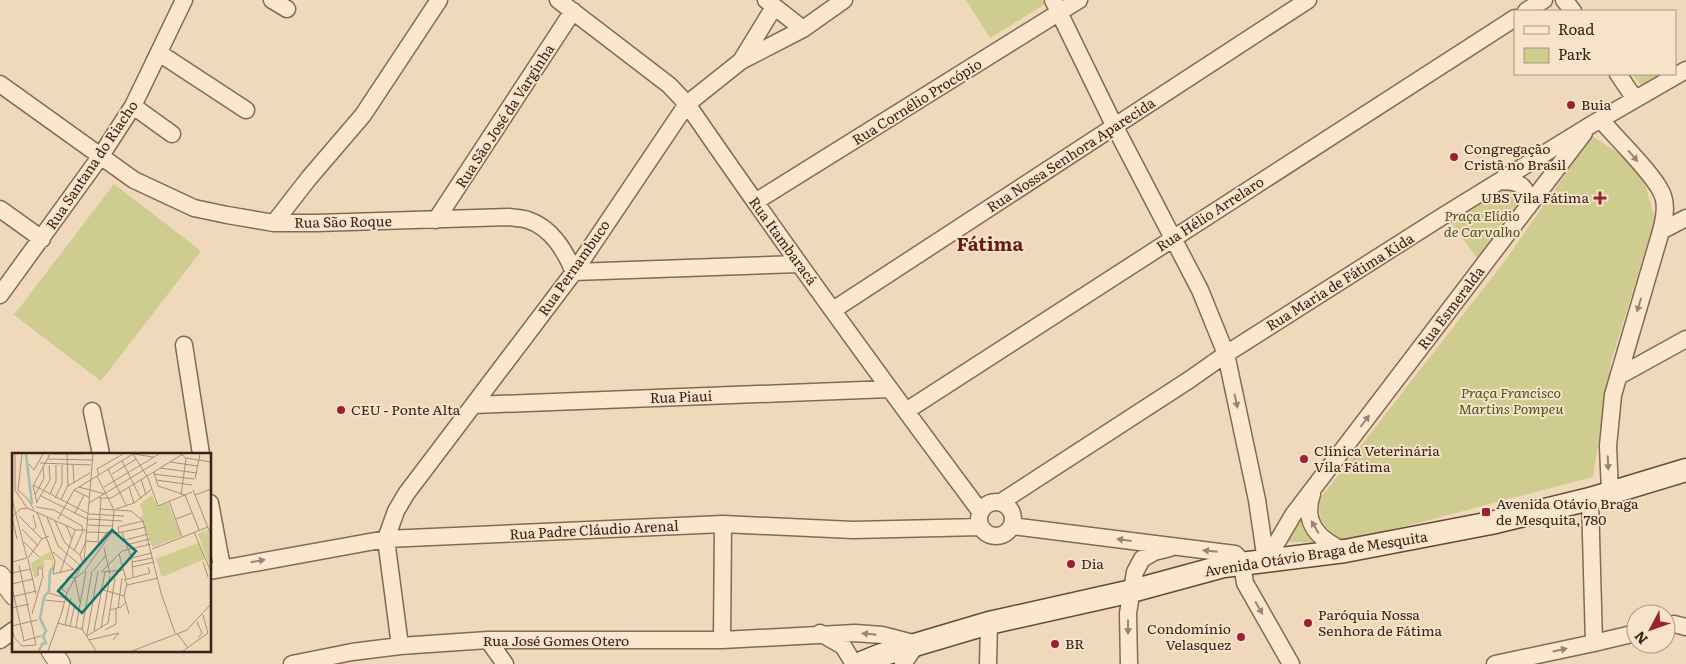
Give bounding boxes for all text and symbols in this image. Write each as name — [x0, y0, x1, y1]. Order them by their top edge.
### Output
legend — [1514, 10, 1676, 75]
text: Road — [1558, 17, 1594, 40]
street label: Rua São José da Varginha — [450, 39, 559, 191]
text: Park — [1558, 42, 1592, 65]
street label: Rua Cornélio Procópio — [848, 53, 985, 149]
street label: Rua Nossa Senhora Aparecida — [982, 92, 1159, 216]
place label: Buia — [1581, 94, 1612, 114]
street label: Rua Santana do Riacho — [40, 96, 142, 233]
marker: Buia — [1565, 99, 1577, 111]
place label: Congregação Cristã no Brasil — [1464, 138, 1567, 174]
one-way arrow — [1627, 150, 1639, 162]
marker: Congregação Cristã no Brasil — [1448, 151, 1460, 163]
street label: Rua Hélio Arrelaro — [1152, 171, 1267, 256]
place label: UBS Vila Fátima — [1481, 187, 1589, 207]
marker: UBS Vila Fátima — [1593, 191, 1607, 205]
street label: Rua Itambaracá — [745, 192, 823, 289]
park label: Praça Elídio de Carvalho — [1444, 205, 1520, 241]
street label: Rua São Roque — [294, 210, 392, 232]
street label: Rua Pernambuco — [533, 215, 614, 320]
street label: Rua Maria de Fátima Kida — [1262, 227, 1418, 335]
district label: Fátima — [956, 229, 1024, 257]
street label: Rua Esmeralda — [1412, 261, 1488, 353]
one-way arrow — [1635, 297, 1643, 312]
park label: Praça Francisco Martins Pompeu — [1459, 382, 1564, 418]
street label: Rua Piaui — [649, 385, 713, 407]
one-way arrow — [1232, 394, 1240, 409]
place label: CEU - Ponte Alta — [351, 399, 461, 419]
marker: CEU - Ponte Alta — [335, 404, 347, 416]
one-way arrow — [1360, 415, 1371, 428]
place label: Clínica Veterinária Vila Fátima — [1314, 440, 1440, 476]
inset map — [12, 453, 211, 652]
marker: Clínica Veterinária Vila Fátima — [1298, 453, 1310, 465]
one-way arrow — [1605, 455, 1613, 471]
place label: Avenida Otávio Braga de Mesquita, 780 — [1496, 493, 1639, 529]
marker: Avenida Otávio Braga de Mesquita, 780 — [1480, 506, 1492, 518]
street label: Rua Padre Cláudio Arenal — [509, 515, 679, 543]
one-way arrow — [1311, 520, 1319, 535]
street label: Avenida Otávio Braga de Mesquita — [1203, 525, 1429, 581]
one-way arrow — [1116, 536, 1132, 544]
one-way arrow — [1201, 547, 1217, 555]
place label: Dia — [1081, 553, 1104, 573]
one-way arrow — [250, 557, 266, 565]
marker: Dia — [1065, 558, 1077, 570]
one-way arrow — [1255, 602, 1264, 615]
place label: Paróquia Nossa Senhora de Fátima — [1318, 604, 1443, 640]
north arrow — [1626, 604, 1676, 654]
marker: Paróquia Nossa Senhora de Fátima — [1302, 617, 1314, 629]
place label: Condomínio Velasquez — [1147, 618, 1231, 654]
one-way arrow — [1124, 619, 1132, 635]
text: N — [1629, 627, 1652, 649]
one-way arrow — [861, 629, 877, 637]
street label: Rua José Gomes Otero — [483, 630, 629, 650]
marker: Condomínio Velasquez — [1235, 631, 1247, 643]
place label: BR — [1065, 633, 1084, 653]
marker: BR — [1049, 638, 1061, 650]
one-way arrow — [1552, 646, 1567, 654]

